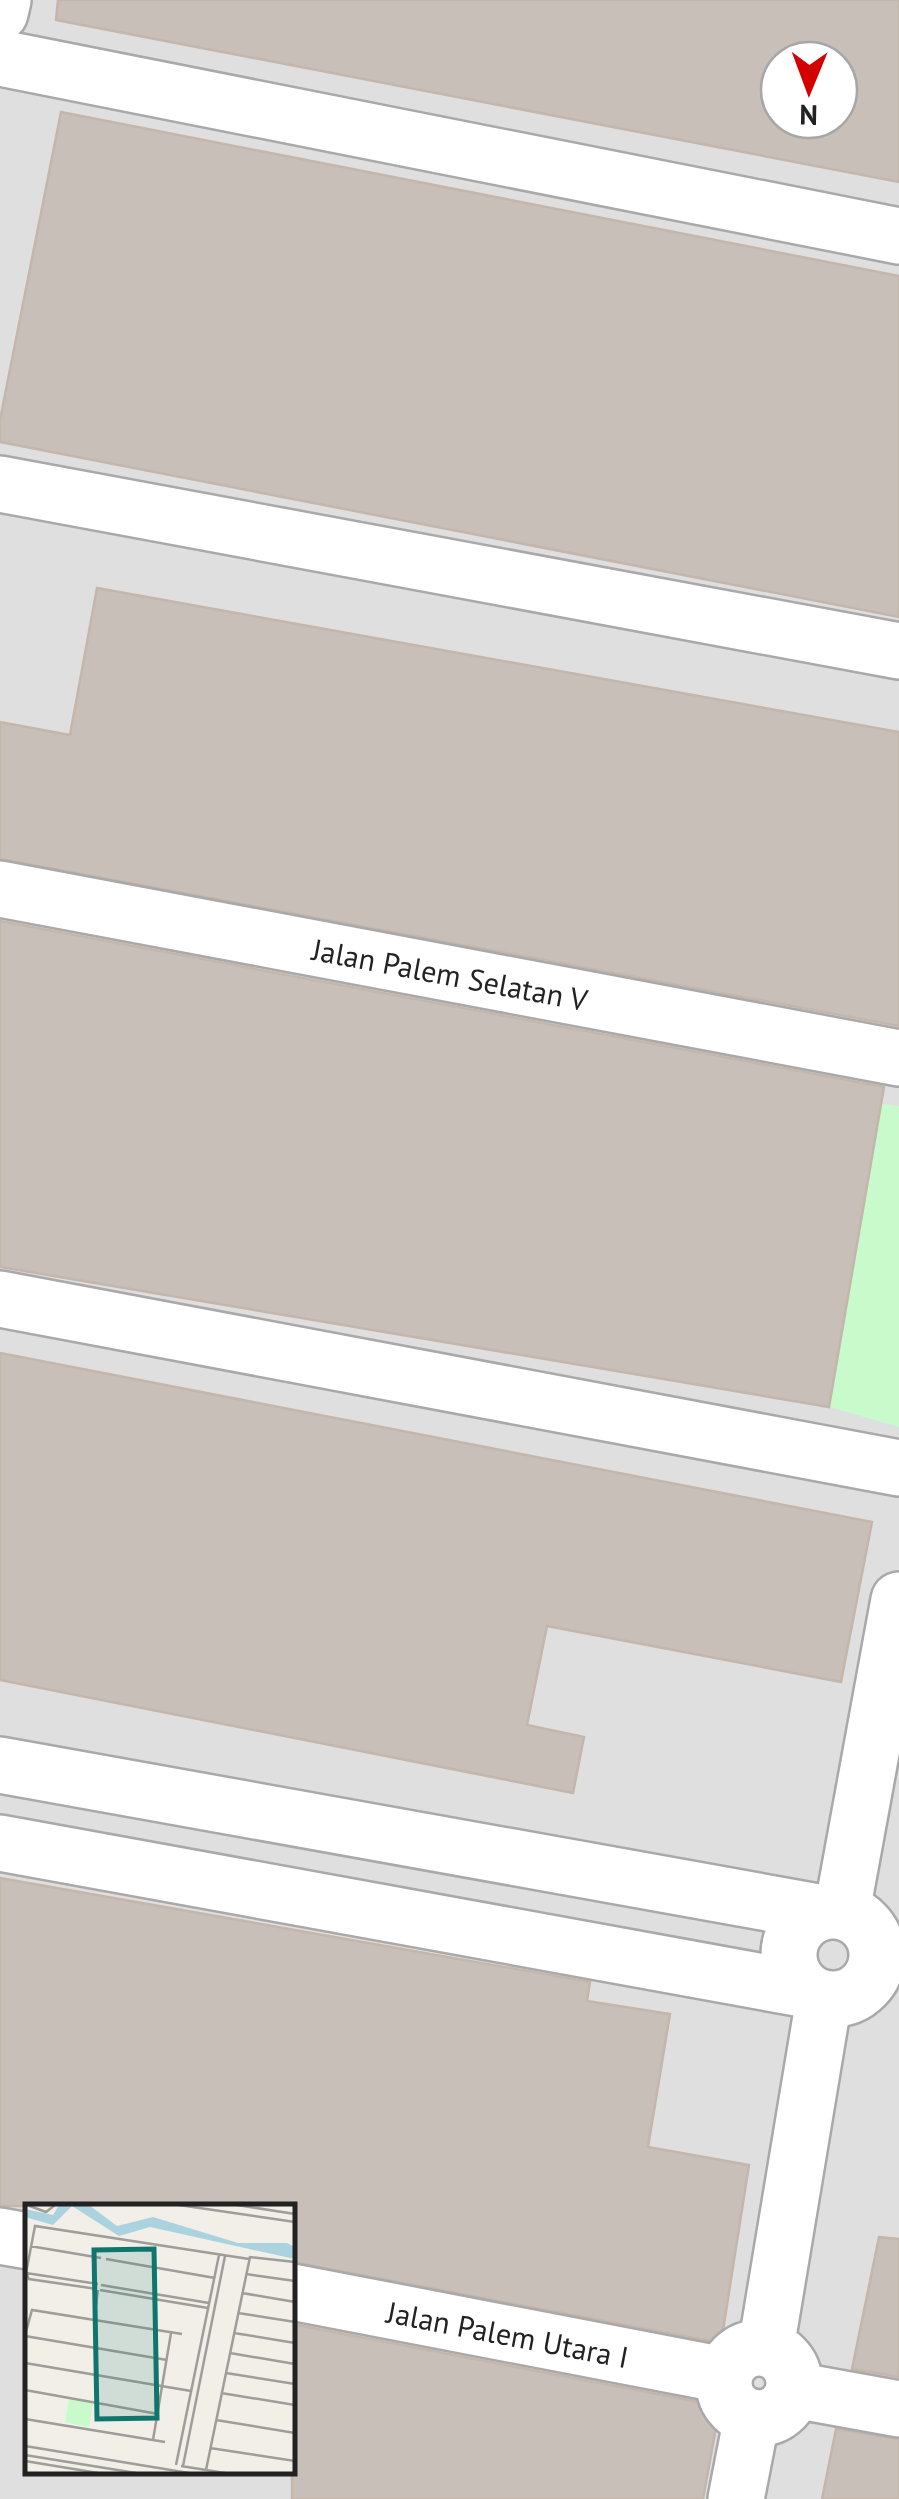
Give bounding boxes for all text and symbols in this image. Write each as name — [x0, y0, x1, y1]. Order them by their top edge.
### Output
north arrow — [759, 40, 859, 140]
text: N — [799, 97, 818, 134]
street label: Jalan Palem Selatan V — [307, 928, 592, 1019]
inset map — [25, 2204, 295, 2474]
street label: Jalan Palem Utara I — [382, 2291, 632, 2376]

